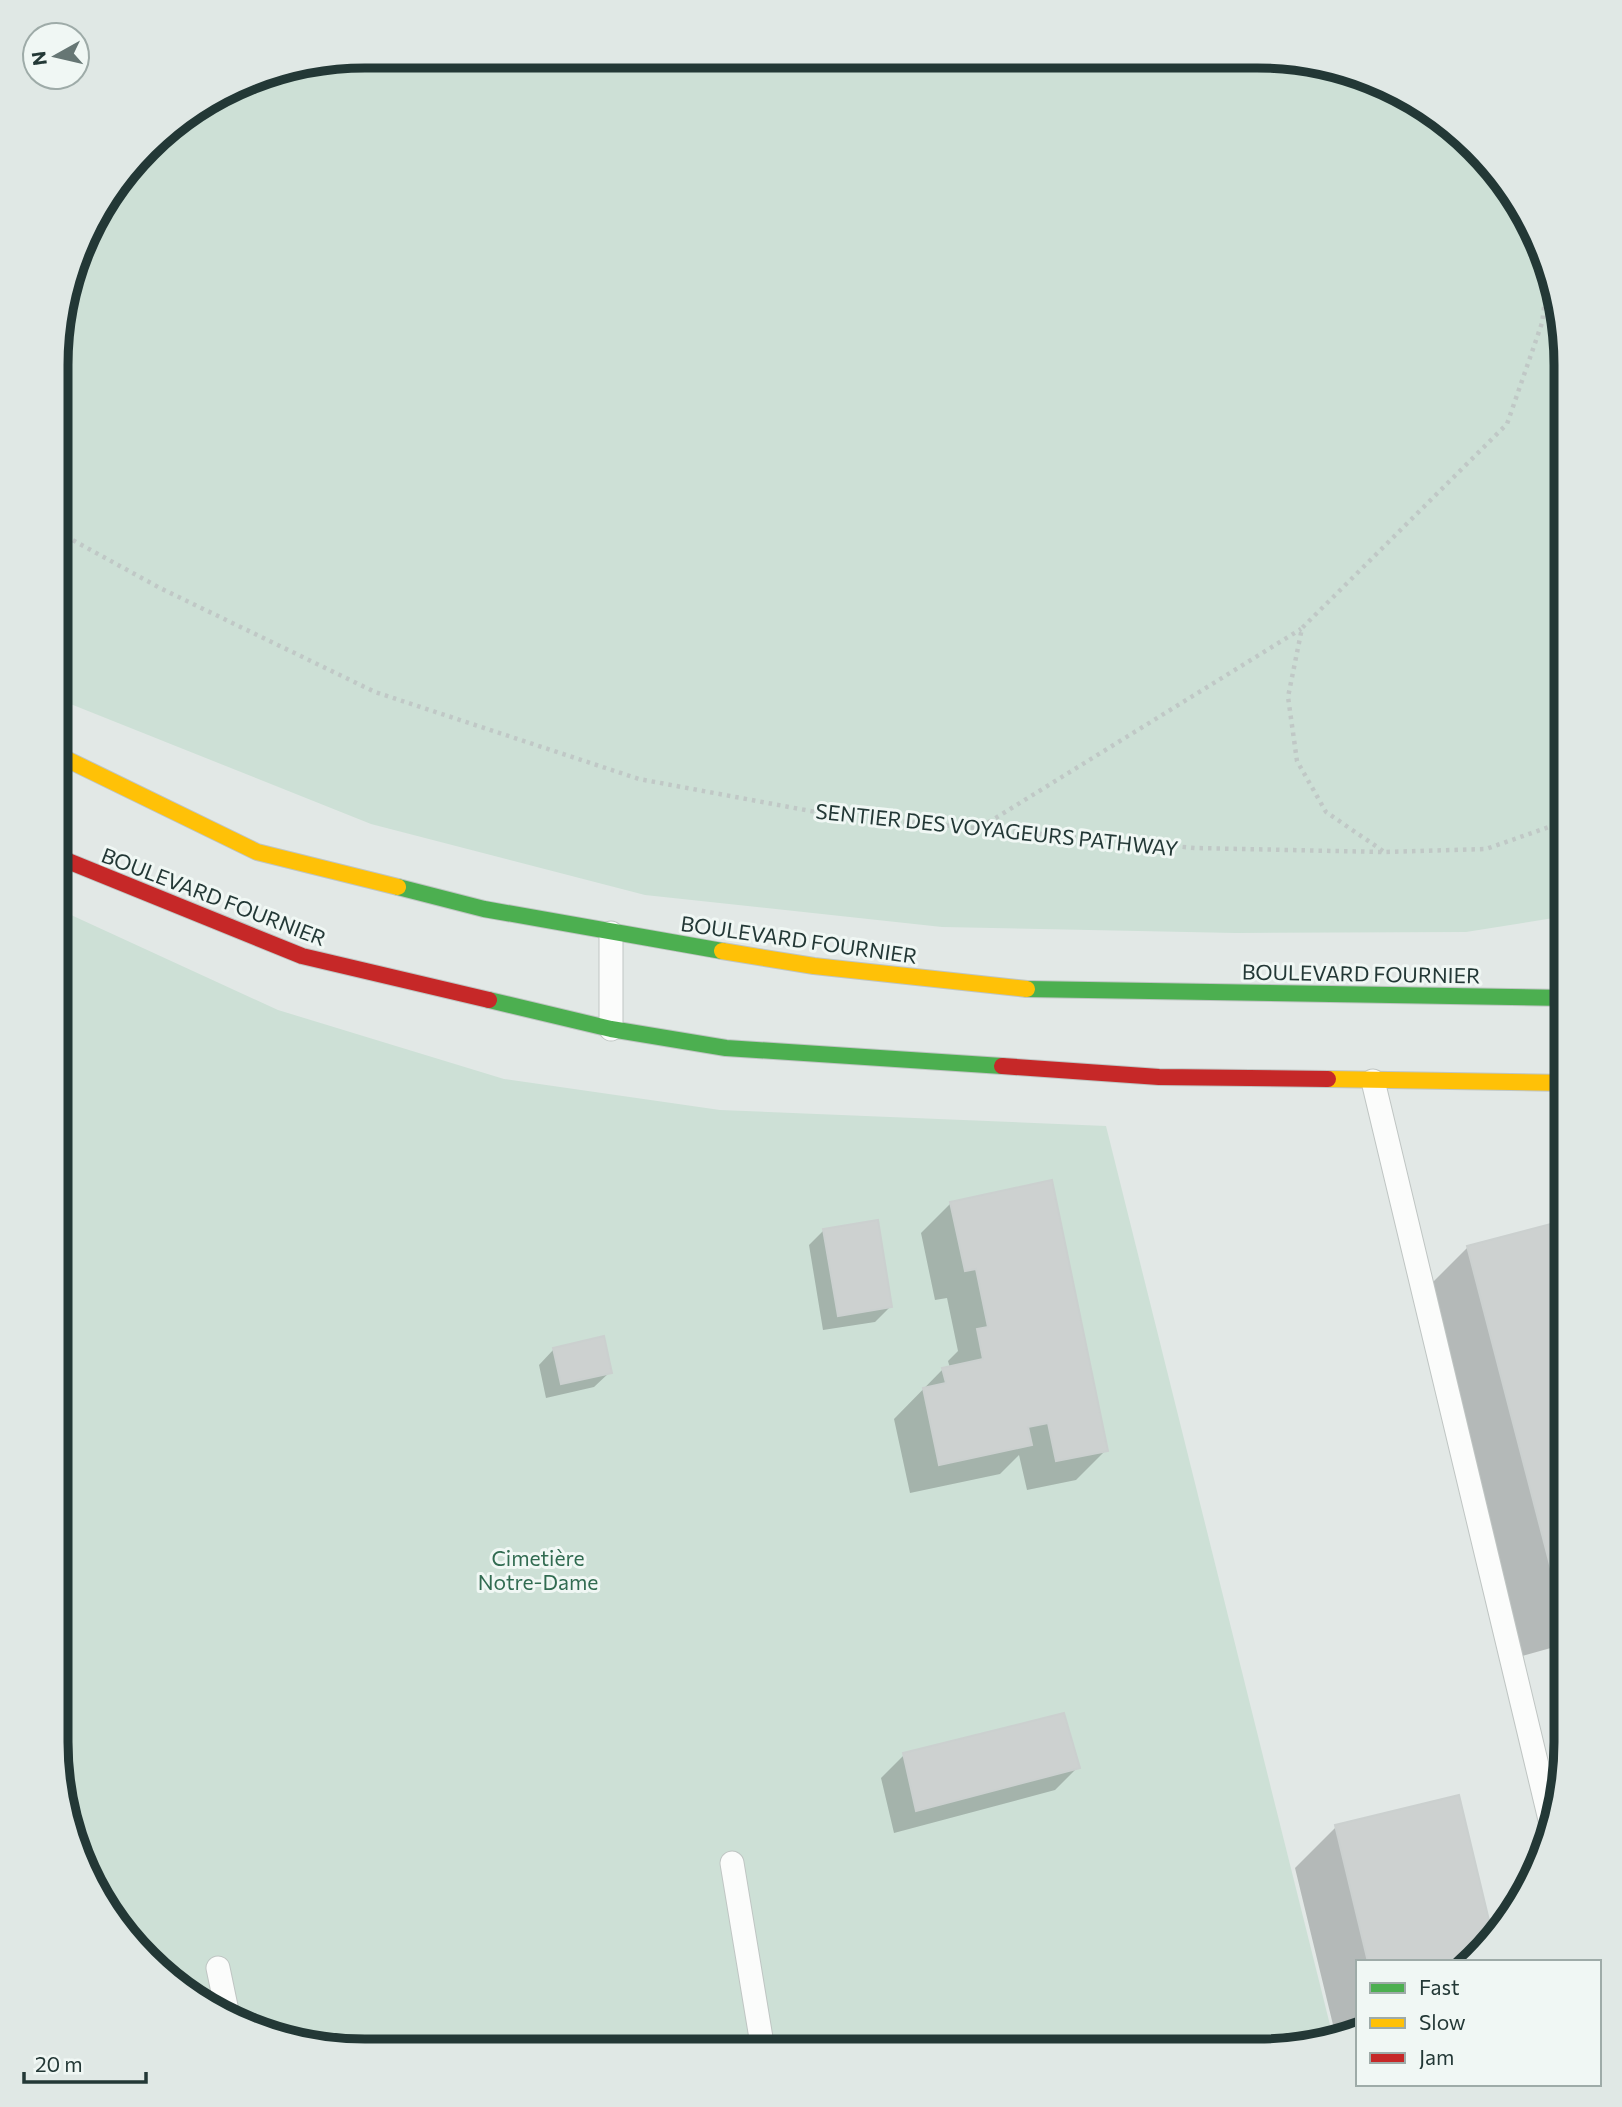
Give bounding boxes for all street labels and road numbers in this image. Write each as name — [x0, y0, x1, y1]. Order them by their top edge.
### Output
street label: SENTIER DES VOYAGEURS PATHWAY — [814, 798, 1180, 861]
street label: BOULEVARD FOURNIER — [98, 842, 330, 950]
street label: BOULEVARD FOURNIER — [679, 910, 919, 968]
street label: BOULEVARD FOURNIER — [1242, 958, 1480, 988]

